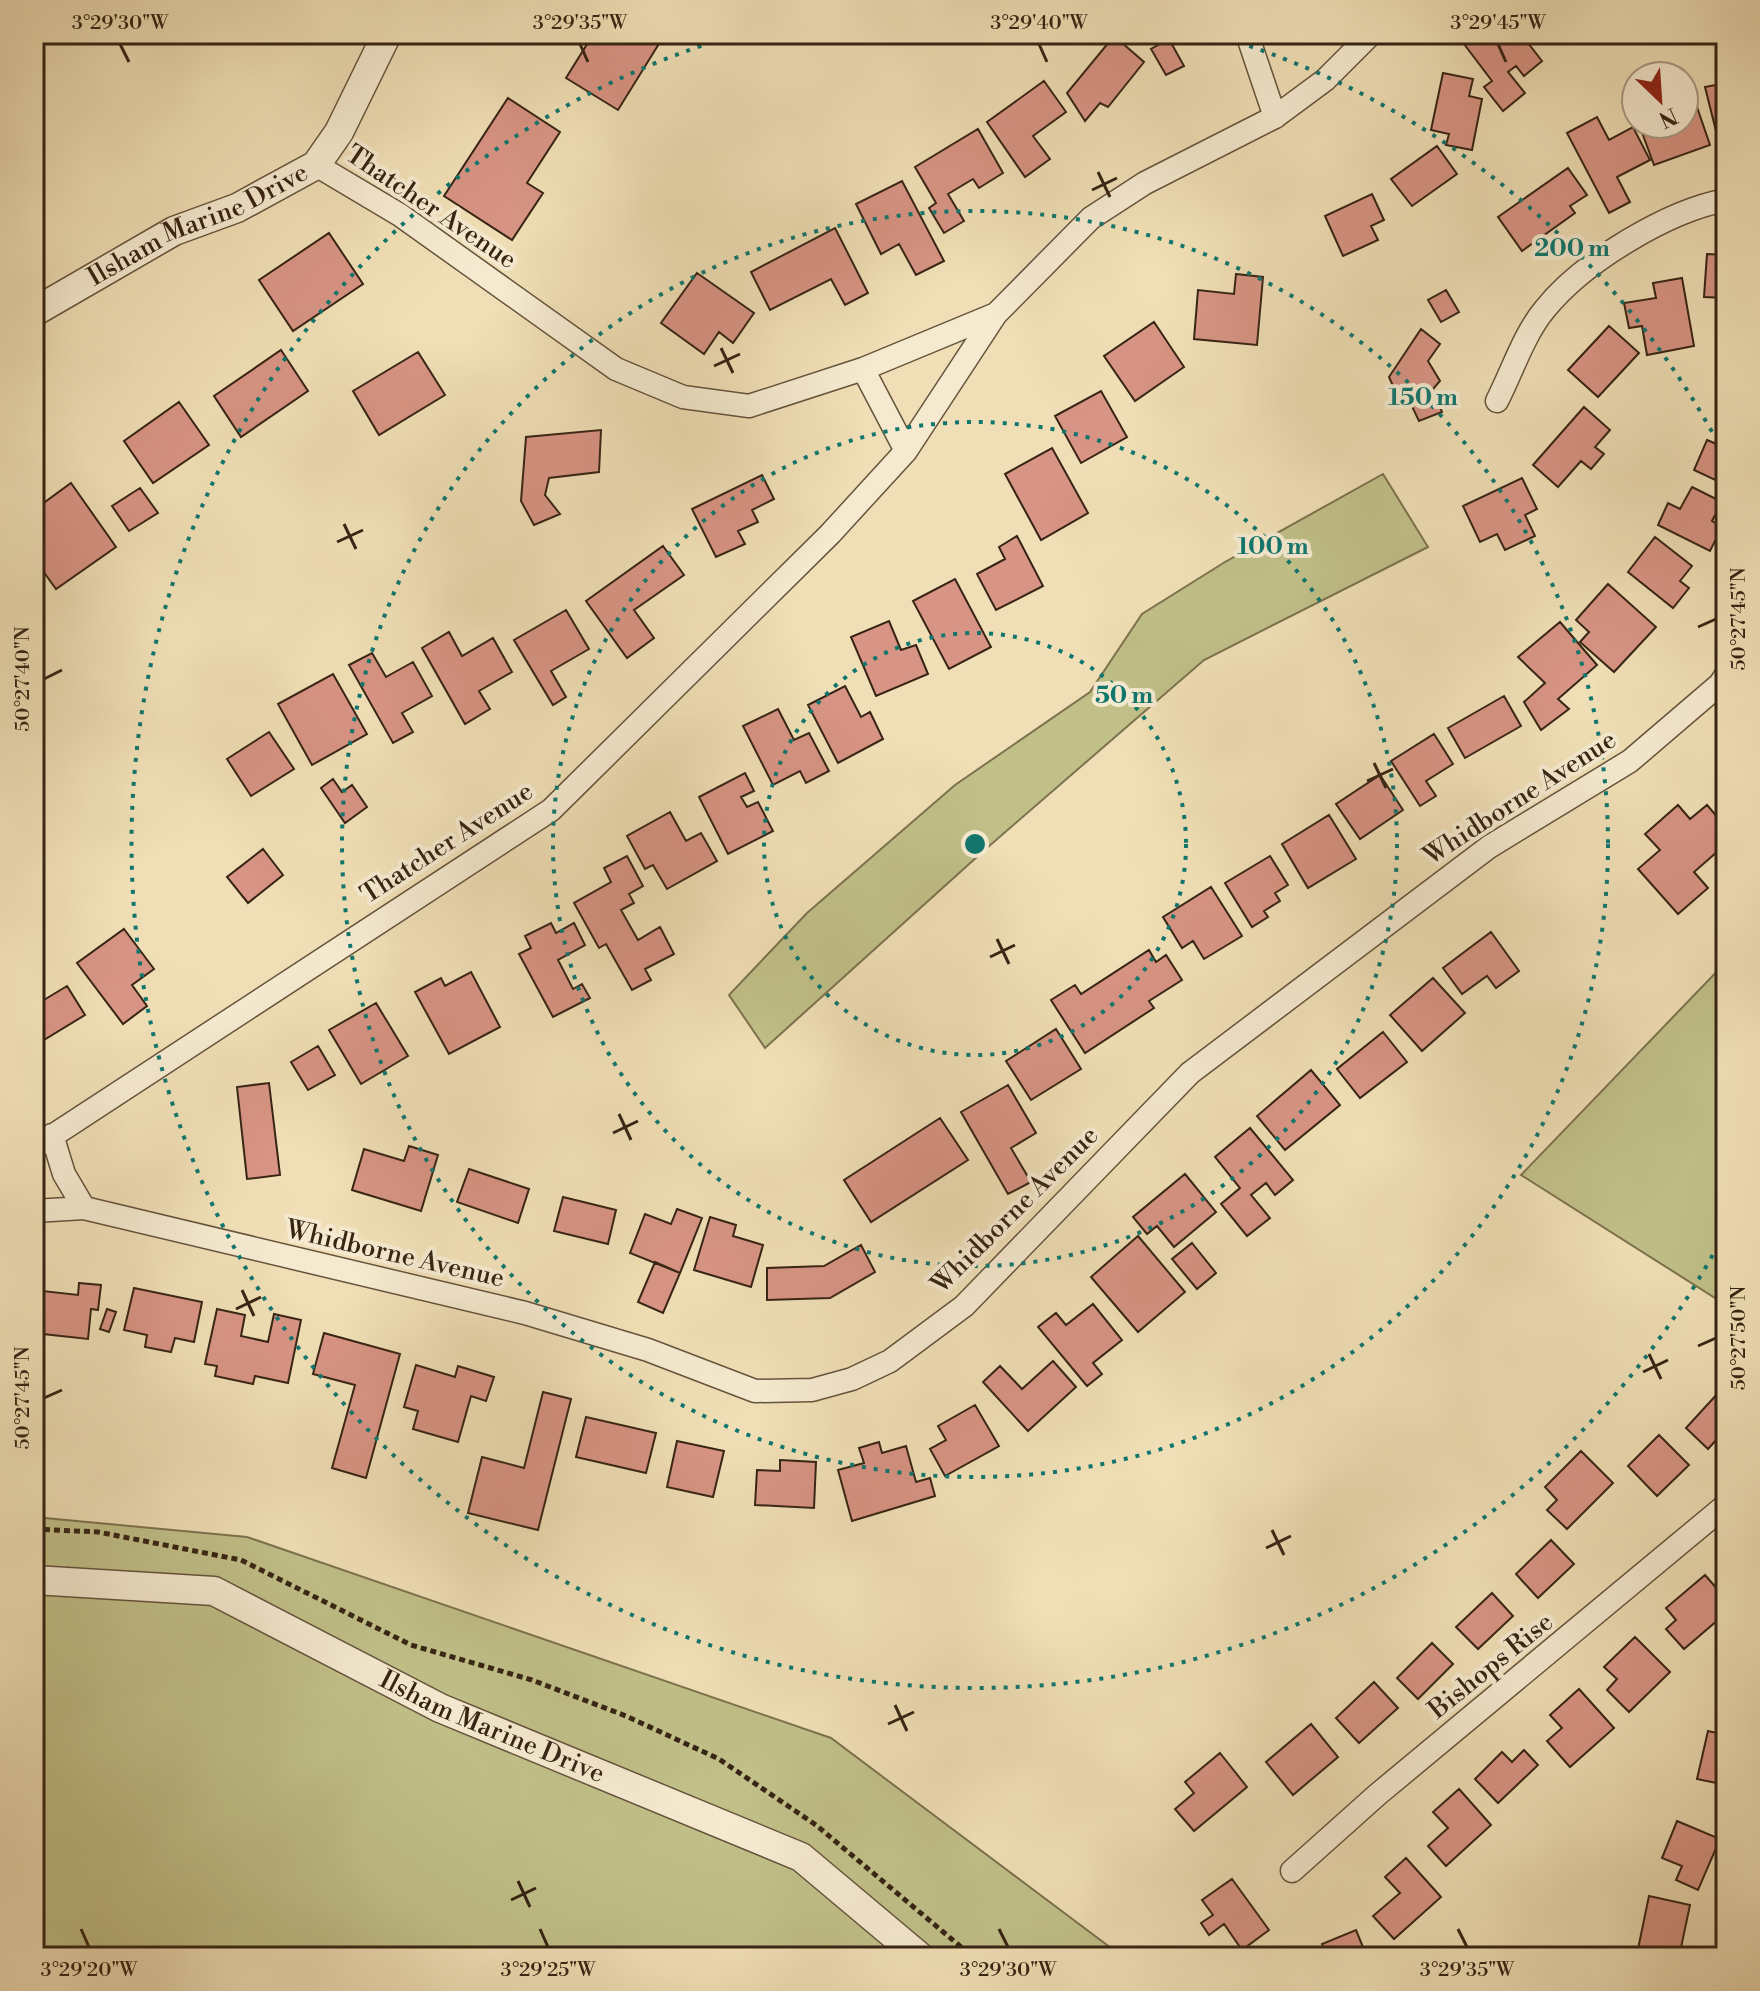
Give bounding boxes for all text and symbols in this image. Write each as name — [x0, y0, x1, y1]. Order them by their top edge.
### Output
text: 3°29'30"W — [72, 11, 169, 36]
text: 3°29'35"W — [533, 11, 628, 36]
text: 3°29'40"W — [990, 11, 1089, 36]
text: 3°29'45"W — [1450, 11, 1546, 36]
north arrow — [1620, 60, 1700, 140]
text: N — [1654, 101, 1681, 133]
street label: Thatcher Avenue — [339, 138, 523, 276]
street label: Ilsham Marine Drive — [82, 156, 314, 293]
text: 200 m — [1534, 234, 1610, 264]
text: 150 m — [1388, 383, 1458, 413]
text: 100 m — [1237, 532, 1309, 562]
text: 50°27'45"N — [1727, 567, 1752, 671]
text: 50°27'40"N — [11, 626, 36, 732]
text: 50 m — [1095, 681, 1153, 711]
street label: Whidborne Avenue — [1417, 724, 1622, 873]
street label: Thatcher Avenue — [355, 775, 539, 911]
centre of rings — [961, 830, 989, 858]
street label: Whidborne Avenue — [924, 1120, 1105, 1301]
street label: Whidborne Avenue — [282, 1213, 507, 1295]
text: 50°27'50"N — [1727, 1286, 1752, 1390]
text: 50°27'45"N — [11, 1346, 36, 1450]
street label: Bishops Rise — [1421, 1606, 1560, 1727]
street label: Ilsham Marine Drive — [374, 1663, 609, 1790]
text: 3°29'20"W — [41, 1958, 138, 1983]
text: 3°29'25"W — [501, 1958, 596, 1983]
text: 3°29'30"W — [960, 1958, 1057, 1983]
text: 3°29'35"W — [1420, 1958, 1515, 1983]

